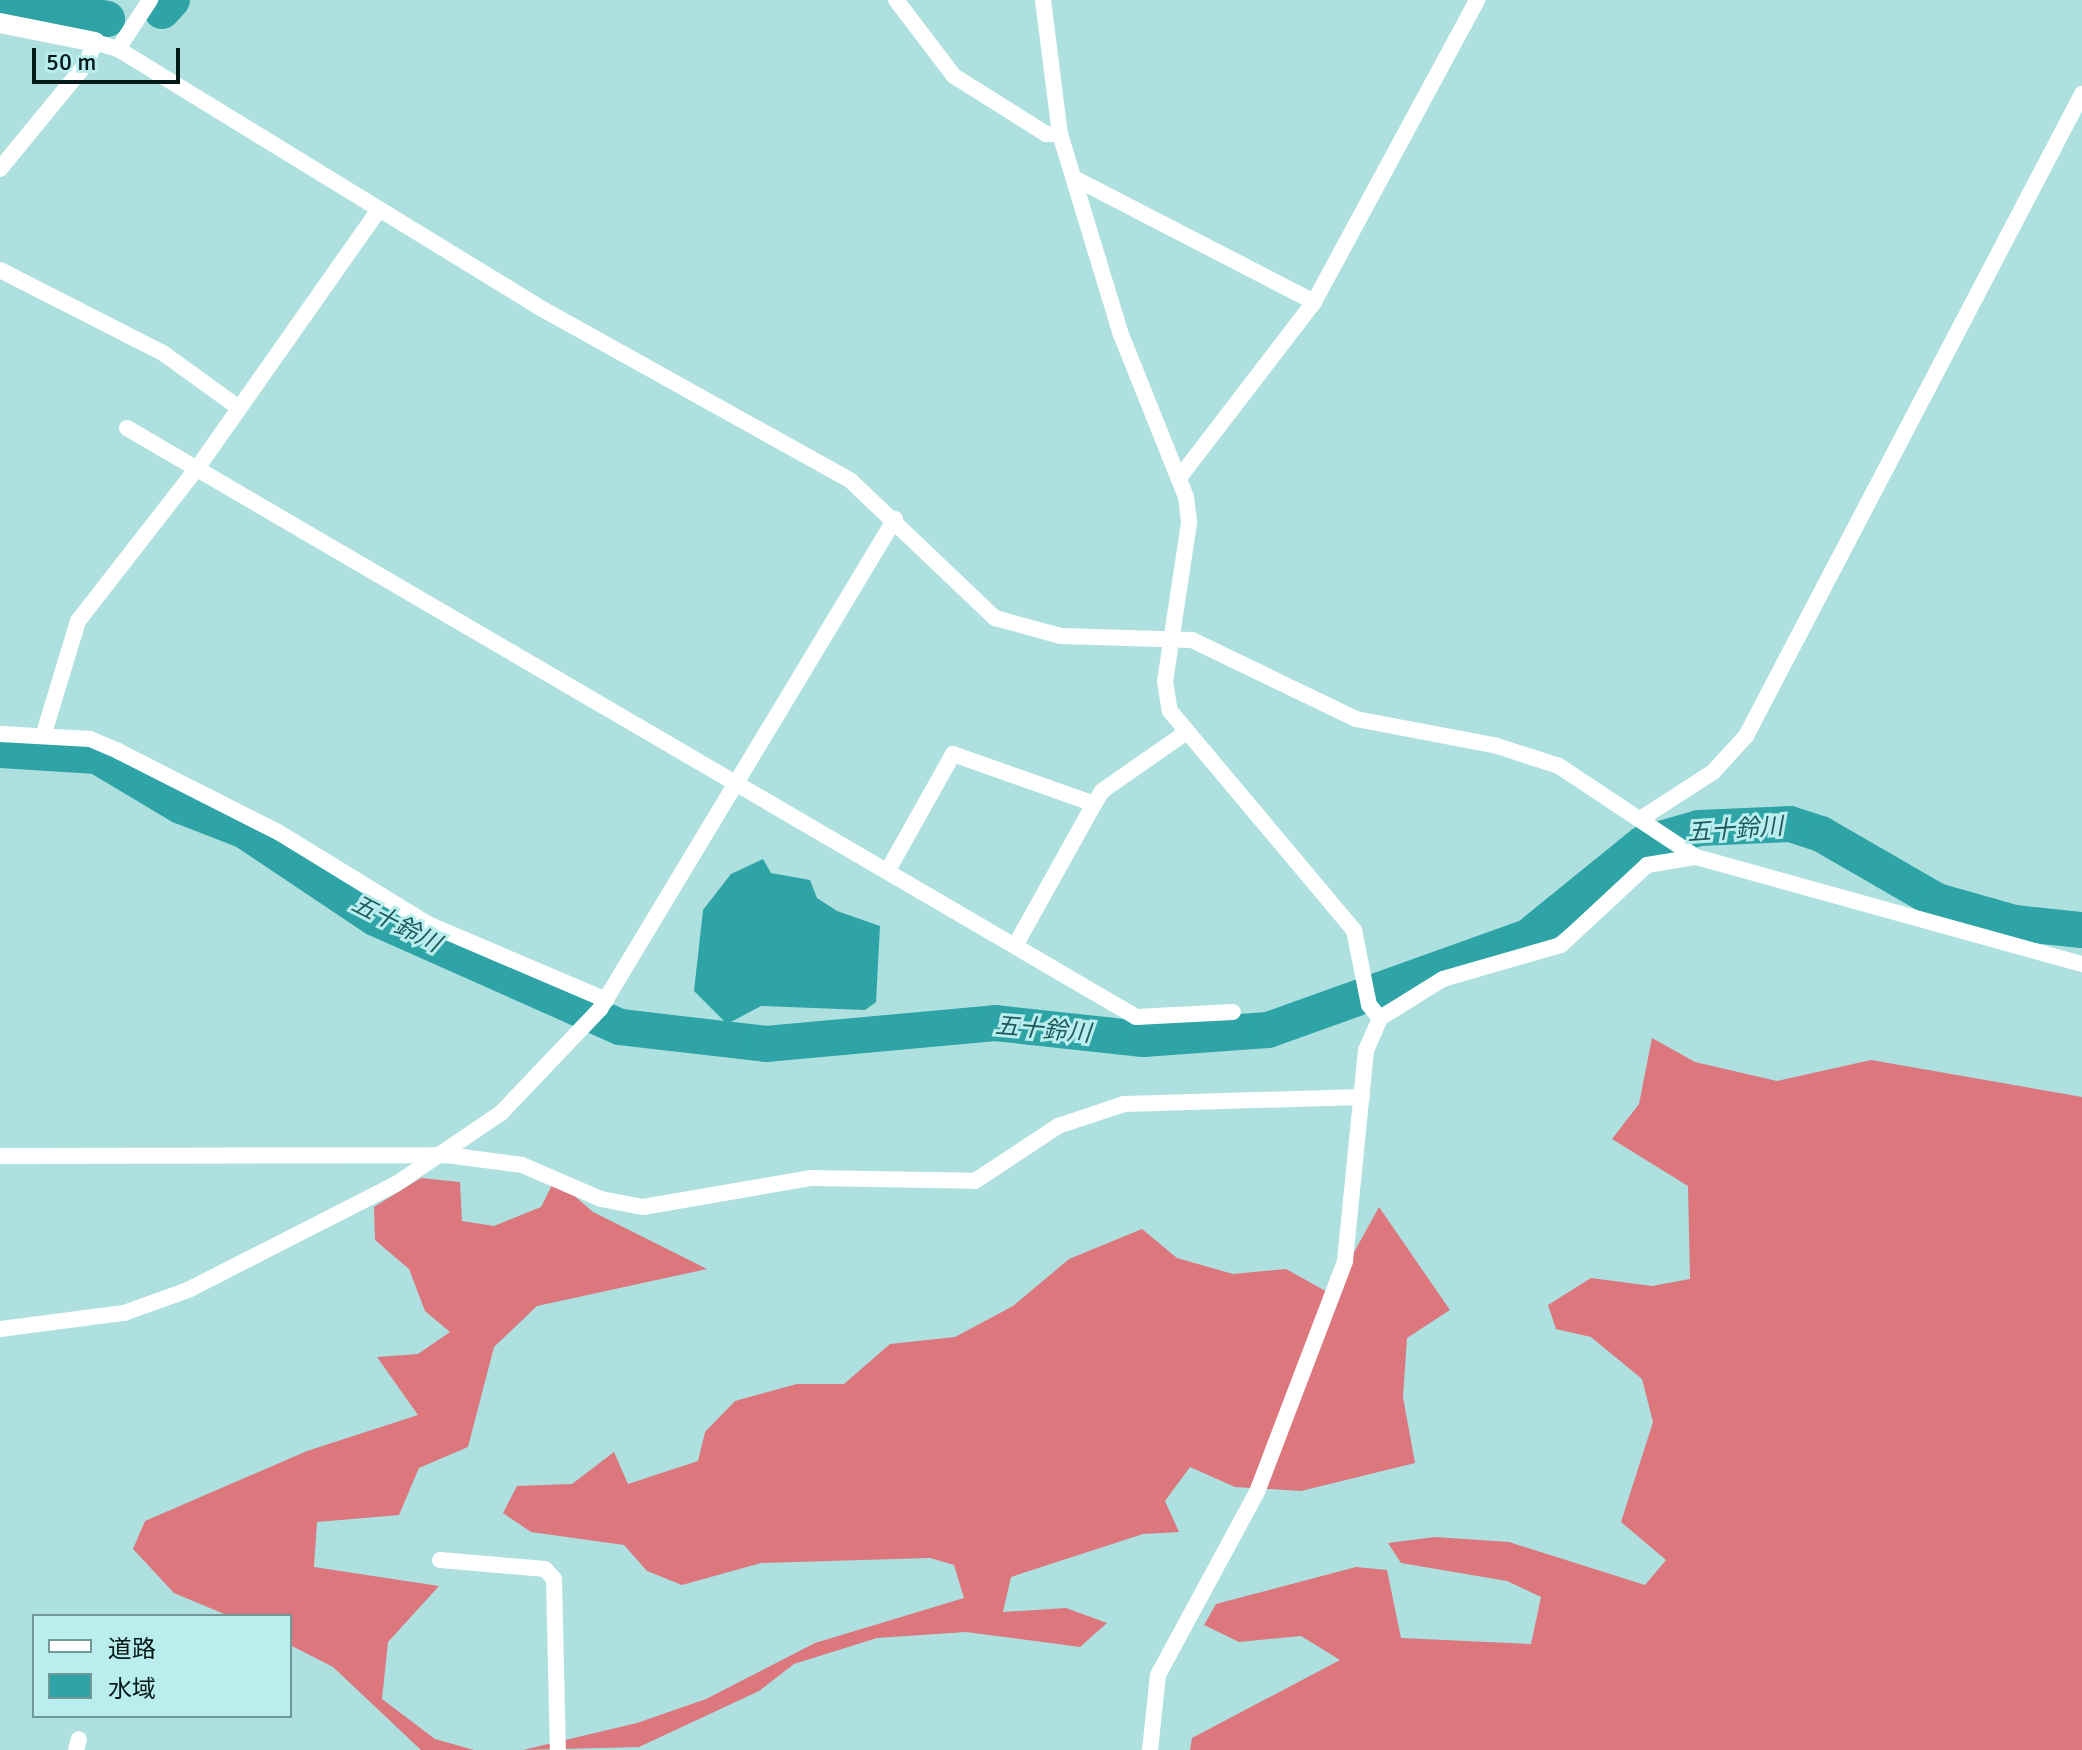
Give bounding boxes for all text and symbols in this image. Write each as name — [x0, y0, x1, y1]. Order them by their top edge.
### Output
scale bar — [36, 32, 184, 82]
text: 50 m — [46, 47, 96, 77]
water label: 五十鈴川 — [1686, 812, 1784, 848]
water label: 五十鈴川 — [347, 889, 445, 959]
water label: 五十鈴川 — [994, 1011, 1092, 1049]
legend — [32, 1614, 292, 1718]
text: 道路 — [108, 1634, 156, 1664]
text: 水域 — [108, 1674, 156, 1704]

